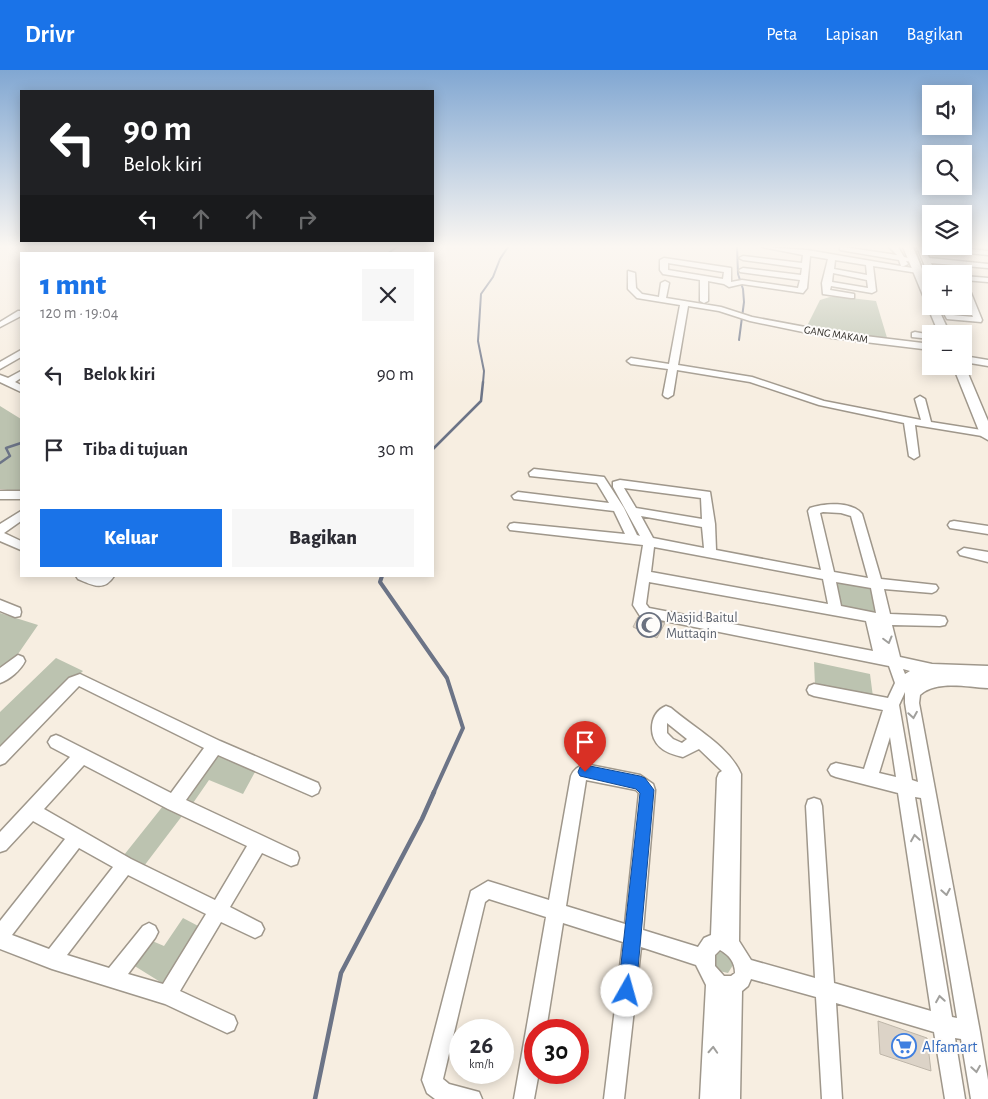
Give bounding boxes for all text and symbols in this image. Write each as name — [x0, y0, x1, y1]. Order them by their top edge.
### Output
text: Drivr — [25, 23, 74, 47]
text: Peta — [766, 26, 797, 44]
text: Lapisan — [825, 26, 879, 44]
text: Bagikan — [907, 26, 963, 44]
map controls — [922, 85, 972, 375]
button: sound — [922, 85, 972, 135]
icon: left — [40, 110, 105, 175]
text: 90 m — [123, 112, 192, 147]
button: search — [922, 145, 972, 195]
text: Belok kiri — [123, 153, 202, 175]
icon: left — [134, 205, 162, 233]
icon: ahead — [187, 205, 215, 233]
icon: ahead — [240, 205, 268, 233]
icon: right — [293, 205, 321, 233]
button: layers — [922, 205, 972, 255]
button: + — [922, 265, 972, 315]
button: close — [362, 269, 414, 321]
text: 1 mnt — [40, 270, 106, 300]
text: 120 m · 19:04 — [40, 305, 118, 321]
street label: GANG MAKAM — [803, 324, 869, 345]
button: − — [922, 325, 972, 375]
icon: left — [40, 361, 68, 389]
text: Belok kiri — [83, 365, 155, 384]
text: 90 m — [377, 365, 414, 384]
icon: arrive — [40, 436, 68, 464]
text: Tiba di tujuan — [83, 440, 188, 459]
text: 30 m — [378, 440, 414, 459]
button: Keluar — [40, 509, 222, 567]
button: Bagikan — [232, 509, 414, 567]
place label: Masjid Baitul Muttaqin — [666, 611, 738, 641]
mosque icon: Masjid Baitul Muttaqin — [636, 612, 662, 638]
one-way arrow — [883, 635, 893, 643]
one-way arrow — [907, 711, 918, 719]
pin — [564, 721, 606, 772]
icon: arrive — [571, 728, 599, 756]
one-way arrow — [910, 834, 920, 843]
one-way arrow — [940, 887, 950, 896]
position arrow — [600, 964, 652, 1016]
one-way arrow — [935, 995, 946, 1003]
speed limit sign: 30 — [524, 1019, 589, 1084]
text: 26 — [470, 1033, 493, 1058]
supermarket icon: Alfamart — [891, 1033, 917, 1059]
place label: Alfamart — [922, 1039, 977, 1055]
one-way arrow — [707, 1046, 718, 1054]
text: km/h — [469, 1058, 494, 1070]
one-way arrow — [971, 1065, 981, 1073]

